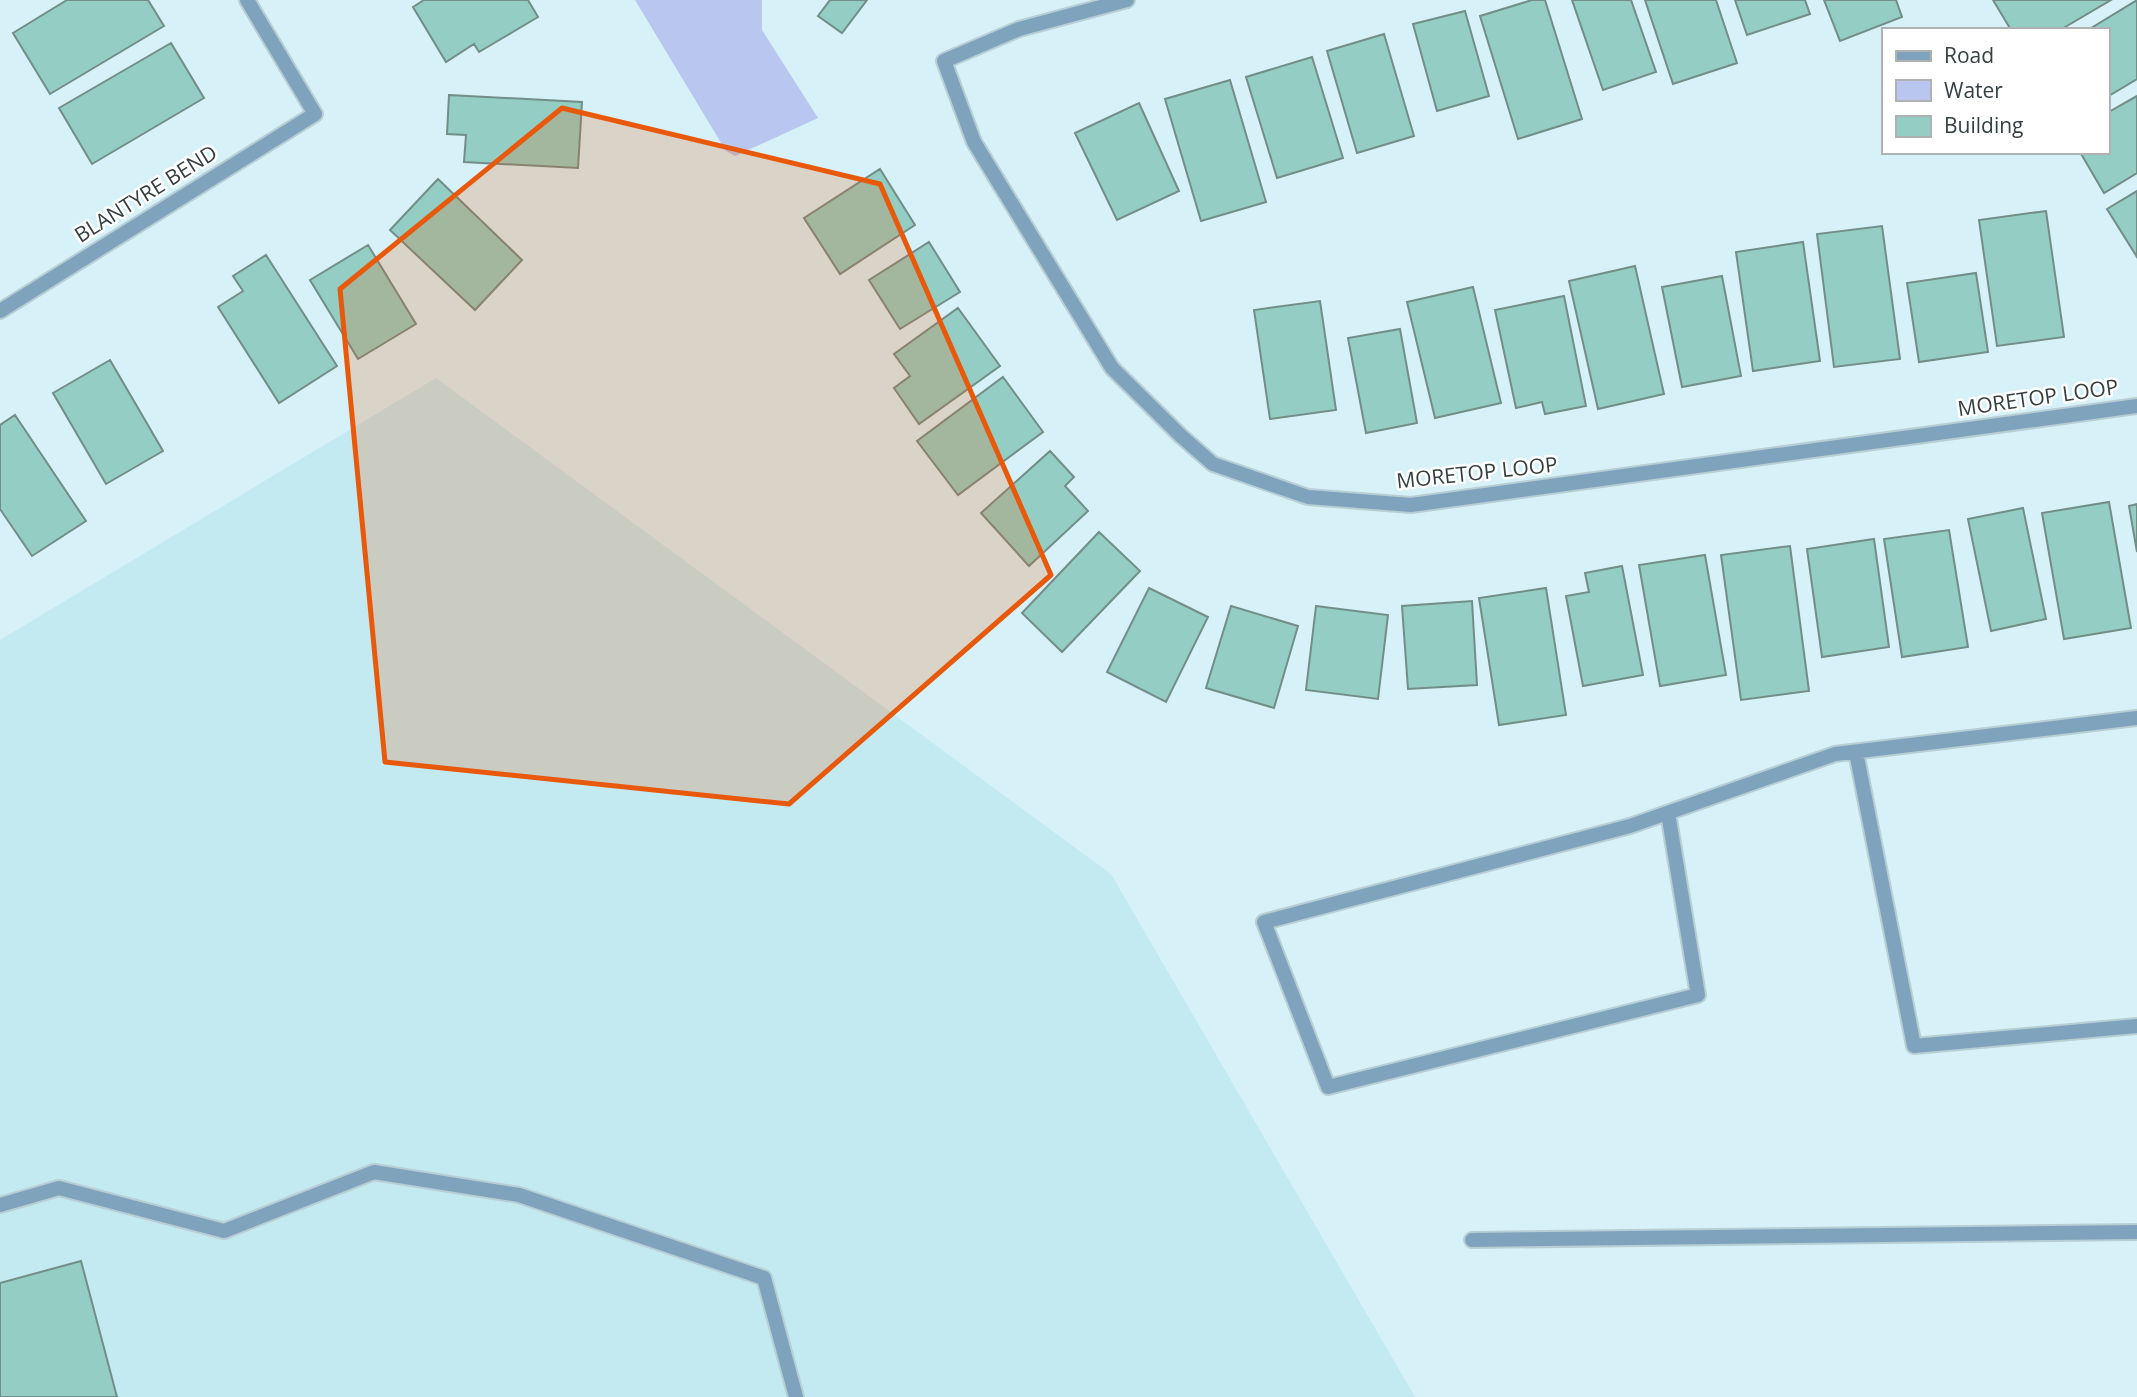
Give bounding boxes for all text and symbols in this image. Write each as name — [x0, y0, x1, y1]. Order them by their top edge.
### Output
legend — [1882, 28, 2109, 154]
text: Road — [1944, 41, 1994, 69]
text: Water — [1944, 76, 2003, 104]
text: Building — [1944, 111, 2023, 139]
street label: BLANTYRE BEND — [69, 138, 222, 248]
street label: MORETOP LOOP — [1956, 372, 2120, 422]
street label: MORETOP LOOP — [1395, 450, 1559, 494]

